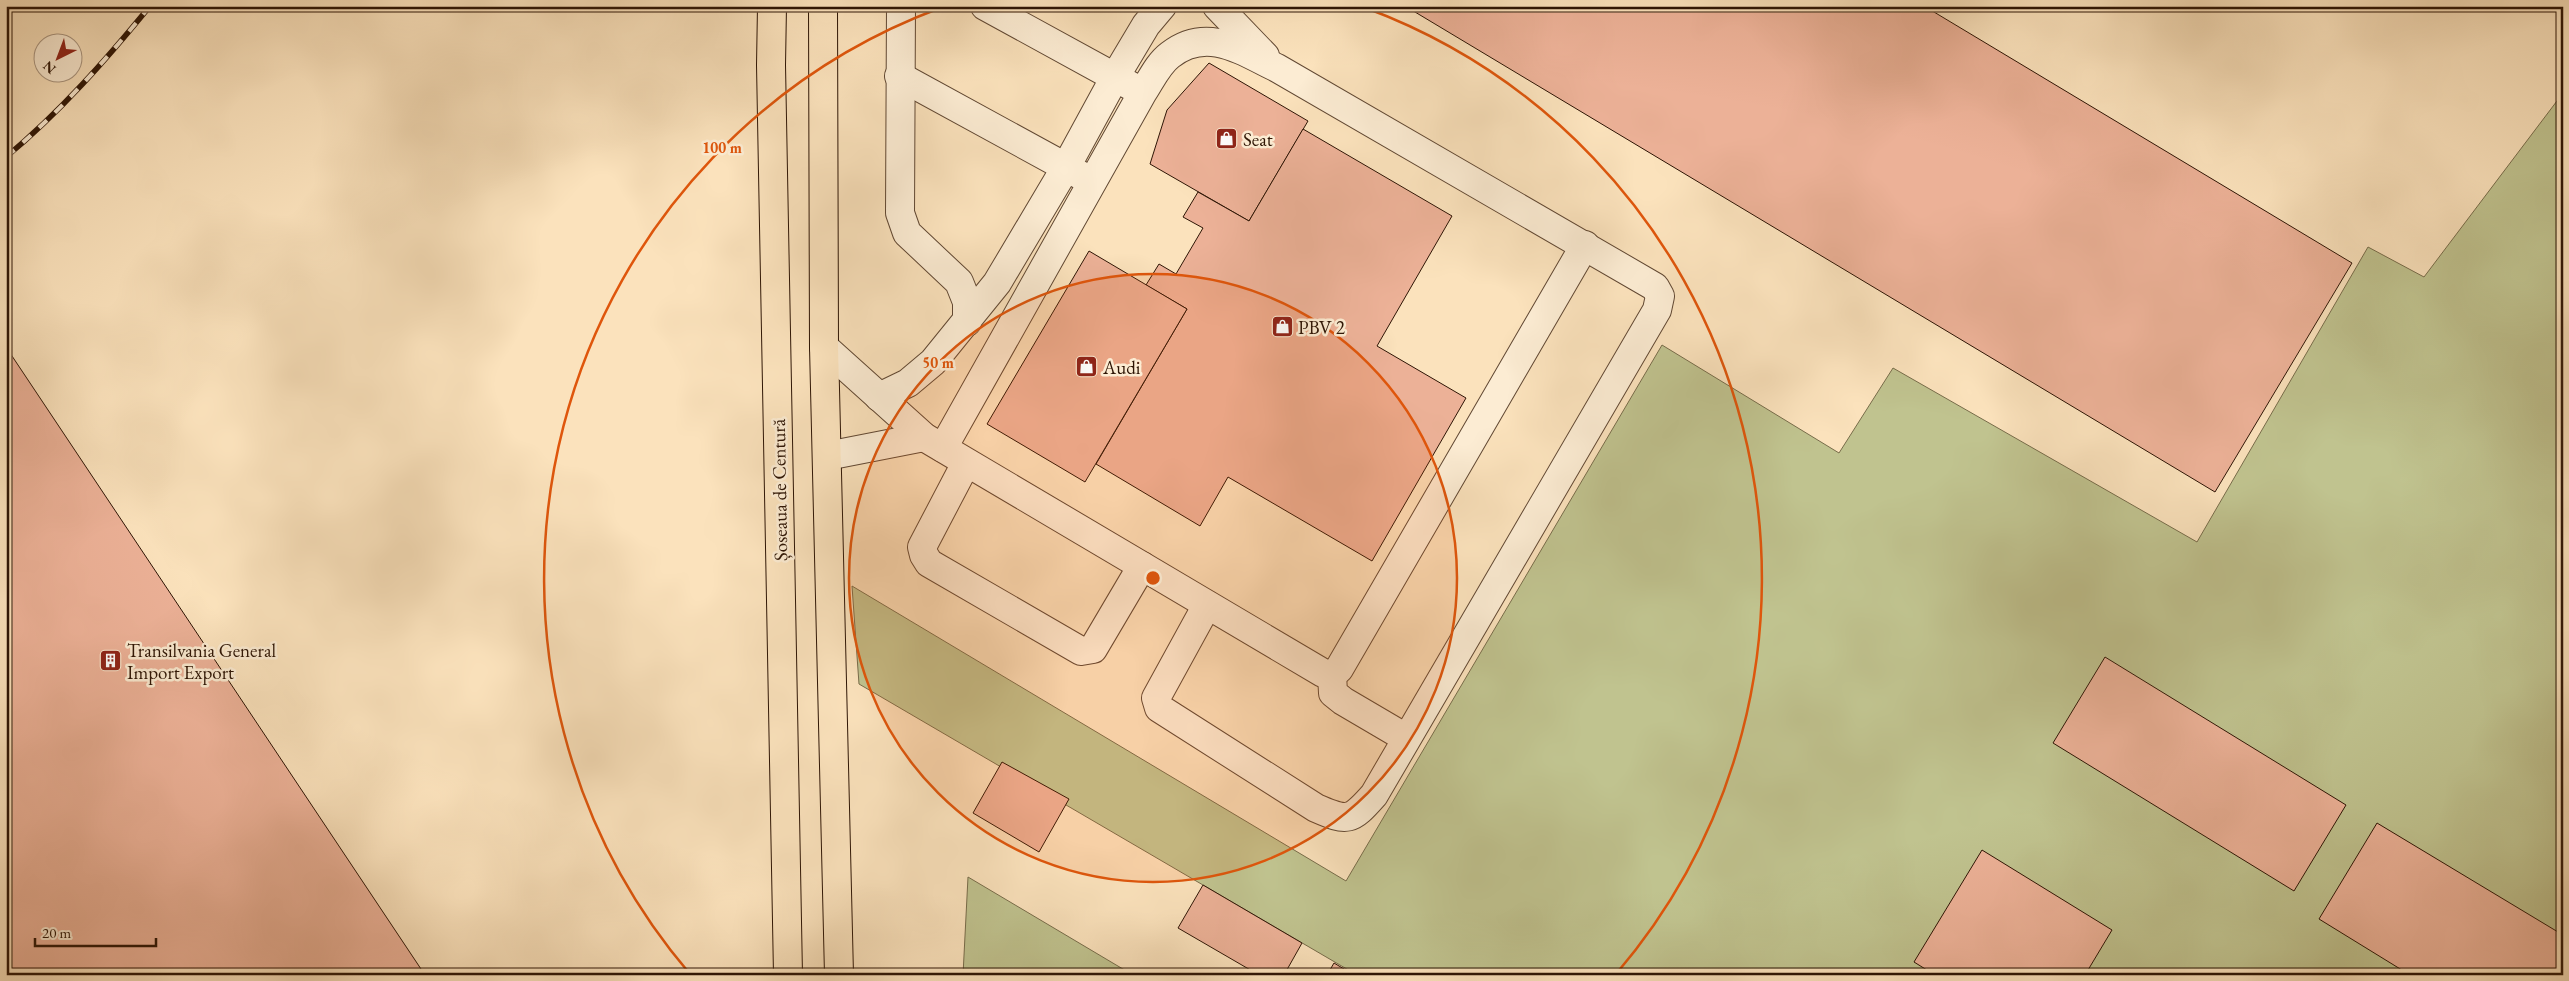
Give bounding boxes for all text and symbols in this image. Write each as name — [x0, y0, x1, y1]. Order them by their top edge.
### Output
north arrow — [32, 32, 82, 82]
text: N — [39, 57, 60, 78]
shop icon: Seat — [1215, 127, 1239, 151]
place label: Seat — [1243, 127, 1273, 152]
text: 100 m — [702, 138, 742, 157]
shop icon: PBV 2 — [1270, 315, 1294, 339]
place label: PBV 2 — [1298, 315, 1345, 340]
text: 50 m — [922, 353, 954, 372]
shop icon: Audi — [1075, 355, 1099, 379]
place label: Audi — [1102, 355, 1141, 380]
street label: Șoseaua de Centură — [766, 418, 793, 561]
centre of rings — [1144, 569, 1162, 587]
place label: Transilvania General Import Export — [127, 638, 276, 685]
building icon: Transilvania General Import Export — [99, 649, 123, 673]
scale bar — [35, 916, 156, 948]
text: 20 m — [42, 923, 71, 942]

